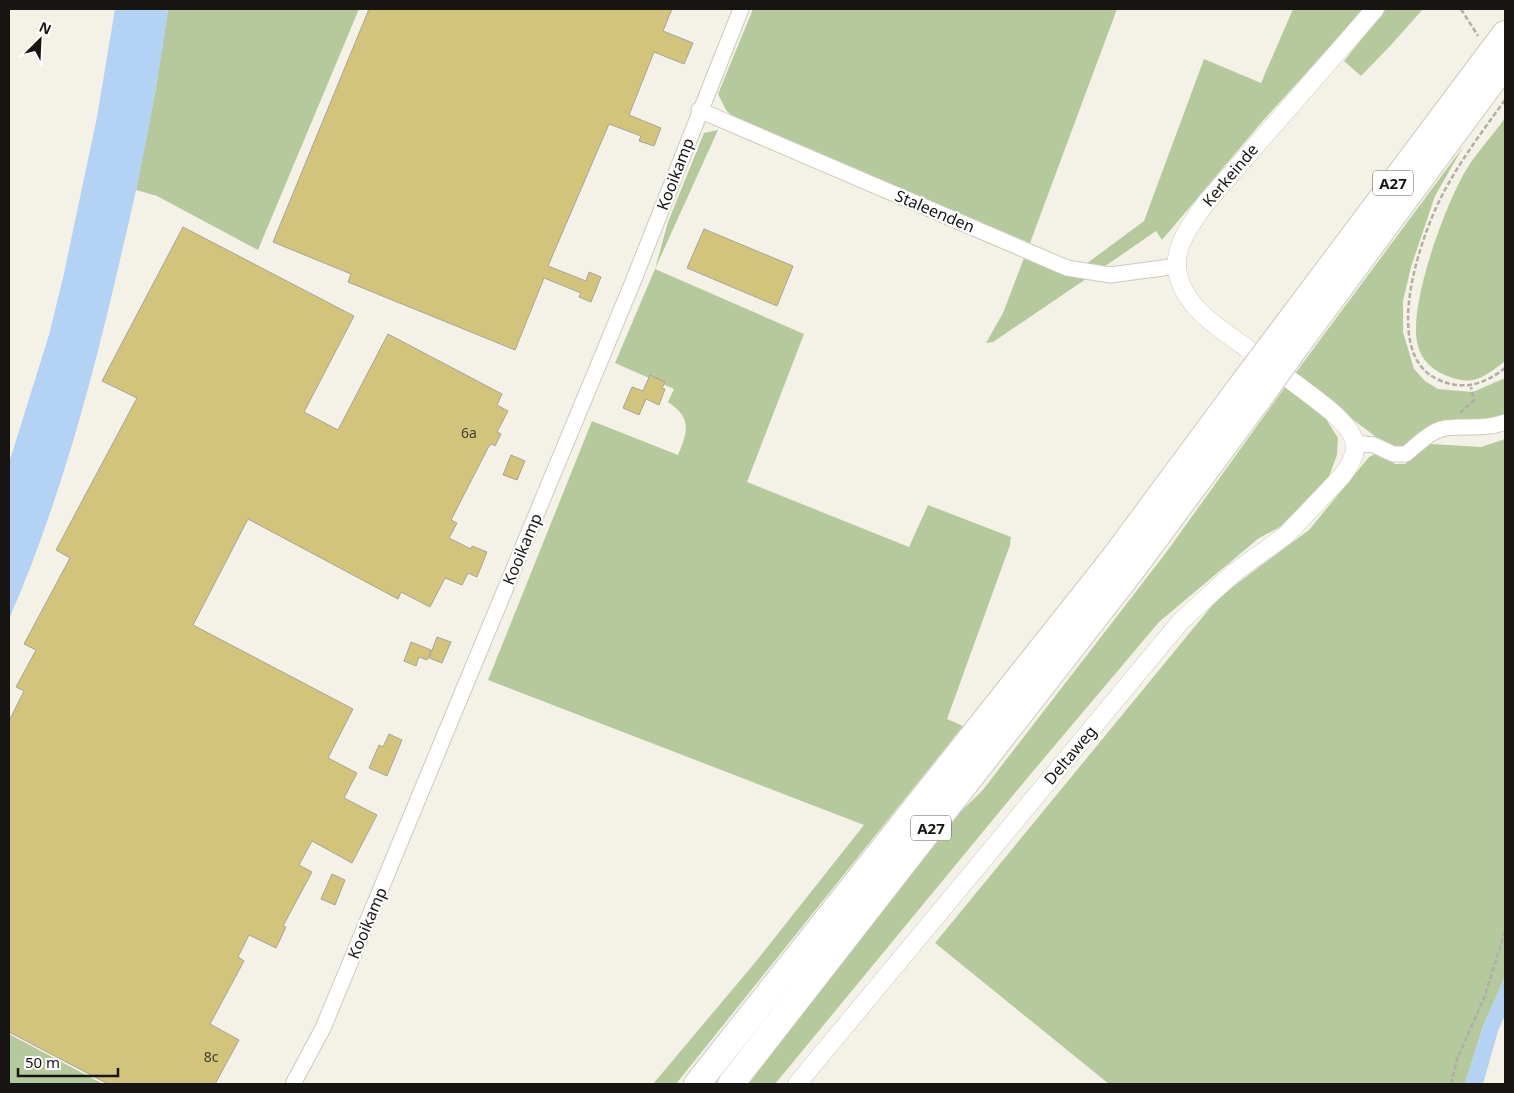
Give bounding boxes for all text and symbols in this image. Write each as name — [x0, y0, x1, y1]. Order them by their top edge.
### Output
north arrow — [15, 15, 65, 65]
text: N — [36, 17, 55, 39]
street label: Kooikamp — [651, 135, 699, 213]
street label: Kerkeinde — [1197, 139, 1263, 211]
road number: A27 — [1373, 170, 1413, 196]
street label: Staleenden — [892, 184, 978, 238]
house number: 6a — [461, 423, 477, 442]
street label: Kooikamp — [497, 510, 547, 588]
street label: Deltaweg — [1039, 721, 1101, 789]
road number: A27 — [911, 816, 951, 840]
street label: Kooikamp — [342, 884, 392, 962]
scale bar — [18, 1046, 118, 1078]
house number: 8c — [204, 1047, 219, 1066]
text: 50 m — [25, 1052, 60, 1072]

